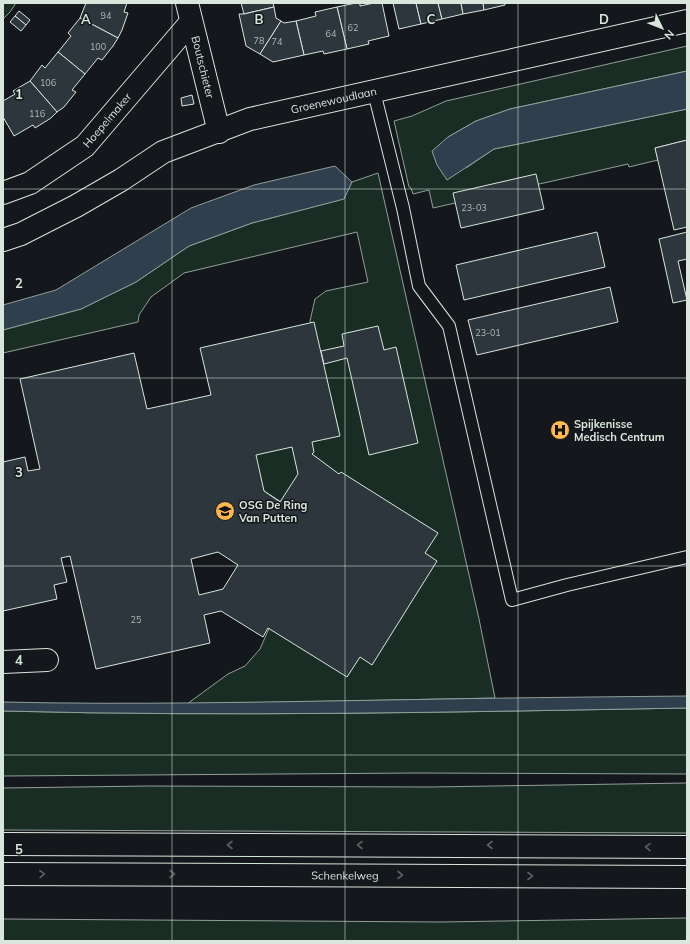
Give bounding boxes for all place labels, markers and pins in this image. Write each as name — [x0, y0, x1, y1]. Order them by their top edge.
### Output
place label: Spijkenisse Medisch Centrum — [574, 417, 665, 444]
hospital icon: Spijkenisse Medisch Centrum — [549, 419, 571, 441]
place label: OSG De Ring Van Putten — [238, 498, 308, 525]
school or university icon: OSG De Ring Van Putten — [214, 500, 236, 522]

